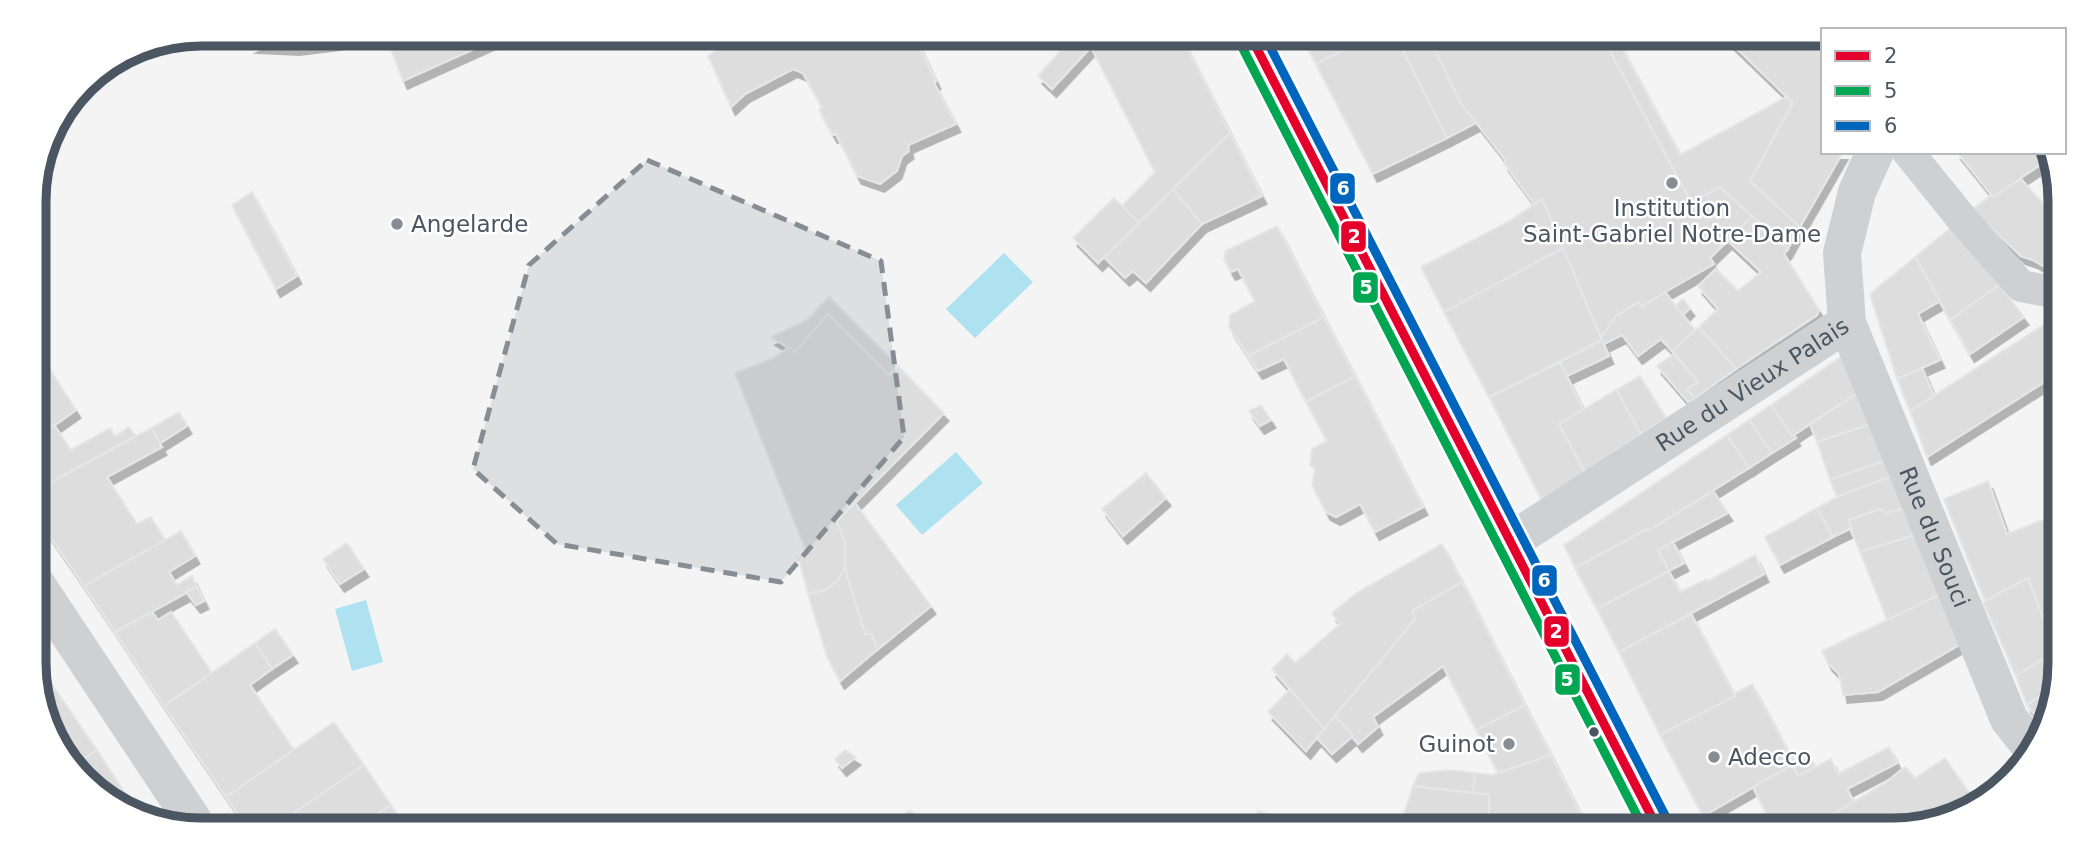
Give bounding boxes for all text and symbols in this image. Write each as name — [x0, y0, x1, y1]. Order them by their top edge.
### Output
legend — [1821, 28, 2066, 154]
text: 2 — [1884, 44, 1897, 68]
text: 5 — [1884, 79, 1897, 103]
text: 6 — [1884, 114, 1897, 138]
line badge: 6 — [1329, 172, 1356, 205]
marker: Institution Saint-Gabriel Notre-Dame — [1664, 175, 1680, 191]
text: 6 — [1336, 177, 1350, 199]
place label: Institution Saint-Gabriel Notre-Dame — [1523, 195, 1821, 247]
place label: Angelarde — [411, 211, 528, 237]
marker: Angelarde — [389, 216, 405, 232]
line badge: 2 — [1340, 220, 1367, 253]
text: 2 — [1347, 225, 1361, 247]
line badge: 5 — [1352, 271, 1379, 304]
text: 5 — [1359, 276, 1373, 298]
street label: Rue du Vieux Palais — [1651, 312, 1854, 457]
street label: Rue du Souci — [1894, 463, 1975, 611]
line badge: 6 — [1531, 564, 1558, 597]
text: 6 — [1537, 569, 1551, 591]
line badge: 2 — [1543, 615, 1570, 648]
text: 2 — [1549, 620, 1563, 642]
line badge: 5 — [1554, 663, 1581, 696]
text: 5 — [1560, 668, 1574, 690]
unlabelled marker — [1587, 725, 1601, 739]
place label: Guinot — [1419, 731, 1495, 757]
marker: Guinot — [1501, 736, 1517, 752]
place label: Adecco — [1728, 744, 1811, 770]
marker: Adecco — [1706, 749, 1722, 765]

